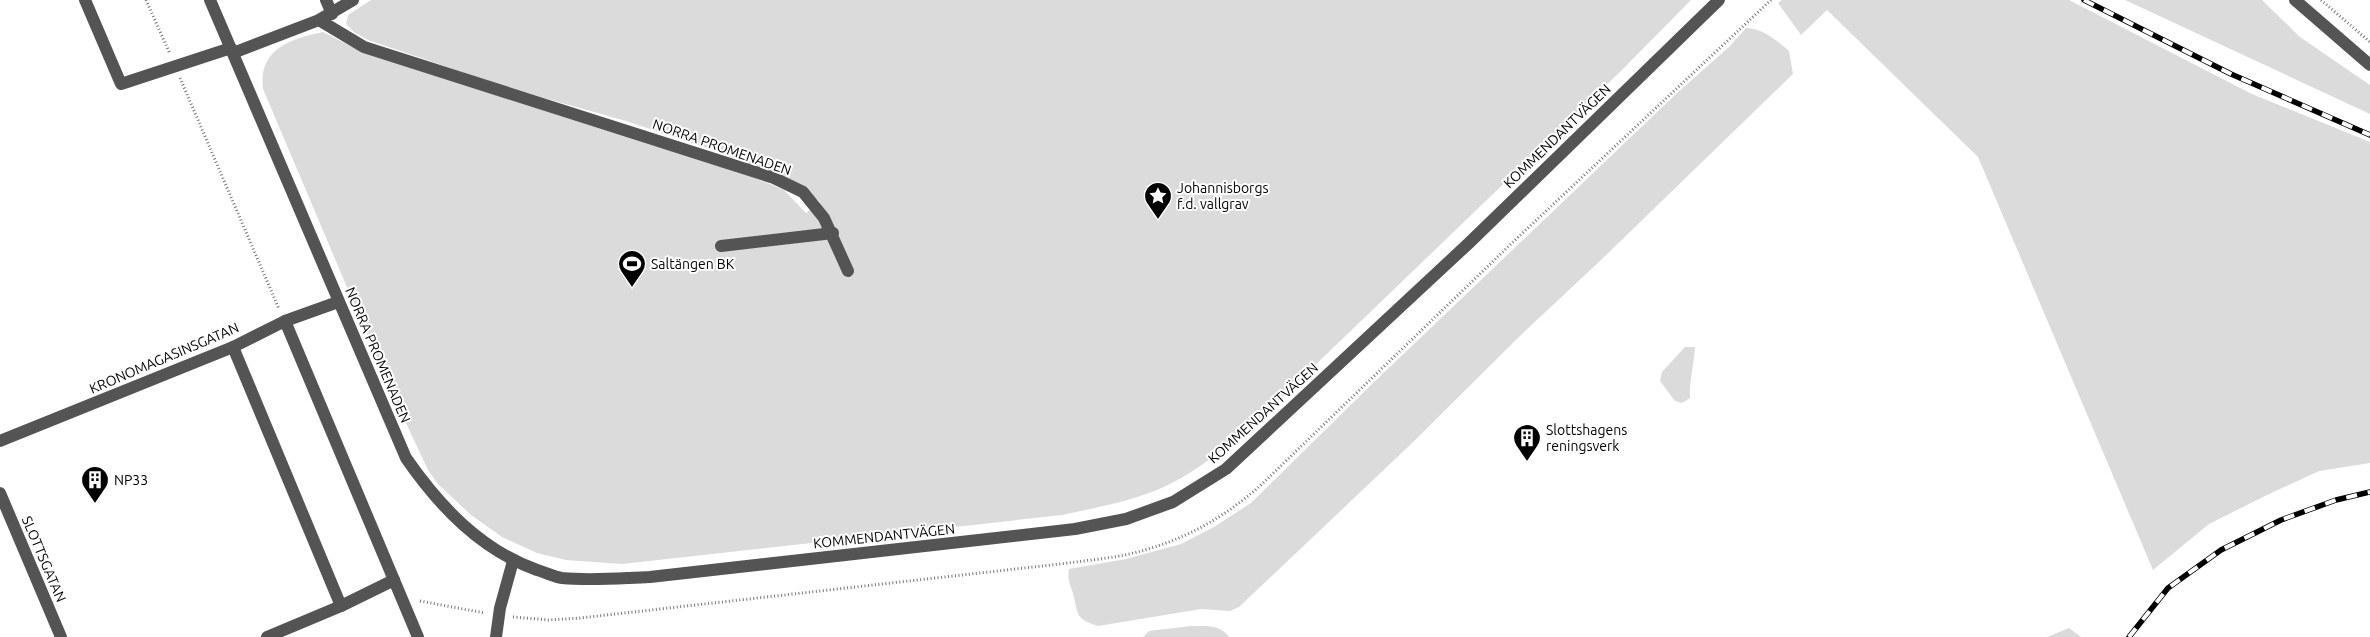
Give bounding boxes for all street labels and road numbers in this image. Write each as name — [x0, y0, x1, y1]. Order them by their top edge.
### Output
street label: KOMMENDANTVÄGEN — [1500, 81, 1614, 191]
street label: NORRA PROMENADEN — [650, 116, 794, 178]
street label: NORRA PROMENADEN — [342, 285, 414, 425]
street label: KRONOMAGASINSGATAN — [87, 319, 241, 397]
street label: KOMMENDANTVÄGEN — [1205, 359, 1321, 467]
street label: SLOTTSGATAN — [19, 514, 69, 604]
street label: KOMMENDANTVÄGEN — [812, 521, 956, 551]

